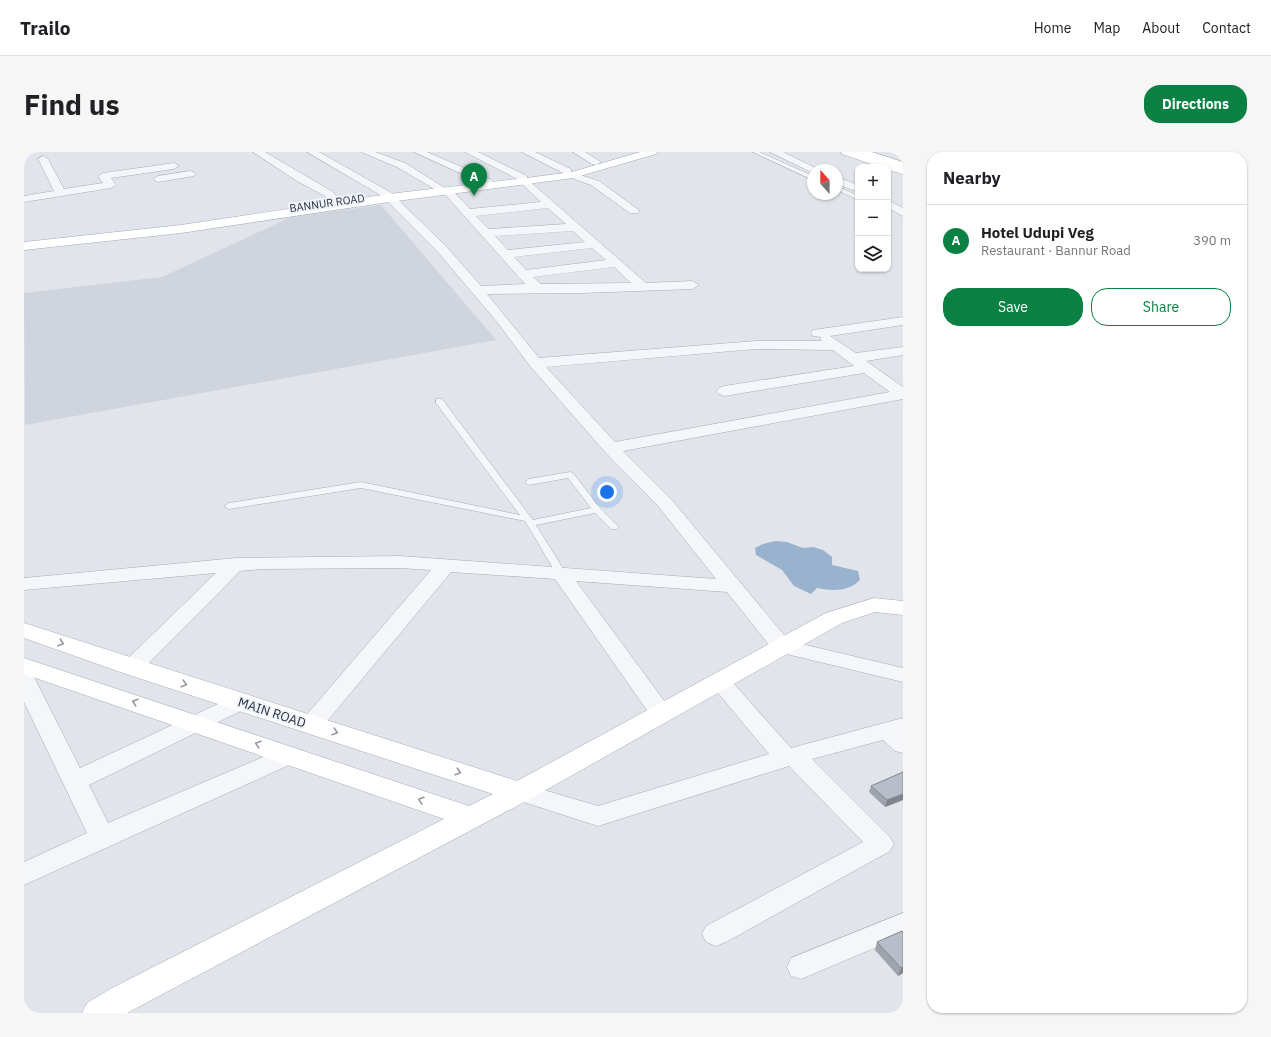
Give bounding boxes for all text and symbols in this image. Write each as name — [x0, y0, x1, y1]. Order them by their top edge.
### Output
text: Trailo — [20, 16, 70, 40]
text: Home — [1034, 19, 1071, 37]
text: Map — [1093, 19, 1120, 37]
text: About — [1142, 19, 1180, 37]
text: Contact — [1202, 19, 1251, 37]
button: Directions — [1144, 85, 1247, 123]
text: Find us — [24, 86, 120, 123]
pin: A — [461, 163, 487, 196]
north arrow — [807, 164, 843, 200]
map controls — [855, 164, 891, 272]
button: + — [855, 164, 891, 200]
text: Nearby — [943, 167, 1001, 189]
street label: BANNUR ROAD — [289, 191, 365, 215]
button: − — [855, 200, 891, 236]
text: Hotel Udupi Veg — [981, 223, 1094, 242]
text: A — [952, 232, 960, 249]
text: 390 m — [1193, 232, 1231, 249]
button: layers — [855, 236, 891, 272]
text: Restaurant · Bannur Road — [981, 242, 1131, 259]
button: Save — [943, 288, 1083, 326]
button: Share — [1091, 288, 1231, 326]
your location — [597, 482, 617, 502]
one-way arrow — [57, 638, 64, 646]
one-way arrow — [180, 679, 187, 688]
street label: MAIN ROAD — [236, 693, 308, 731]
one-way arrow — [132, 699, 139, 707]
one-way arrow — [331, 727, 338, 736]
one-way arrow — [255, 741, 262, 749]
one-way arrow — [455, 767, 462, 776]
one-way arrow — [418, 796, 425, 805]

